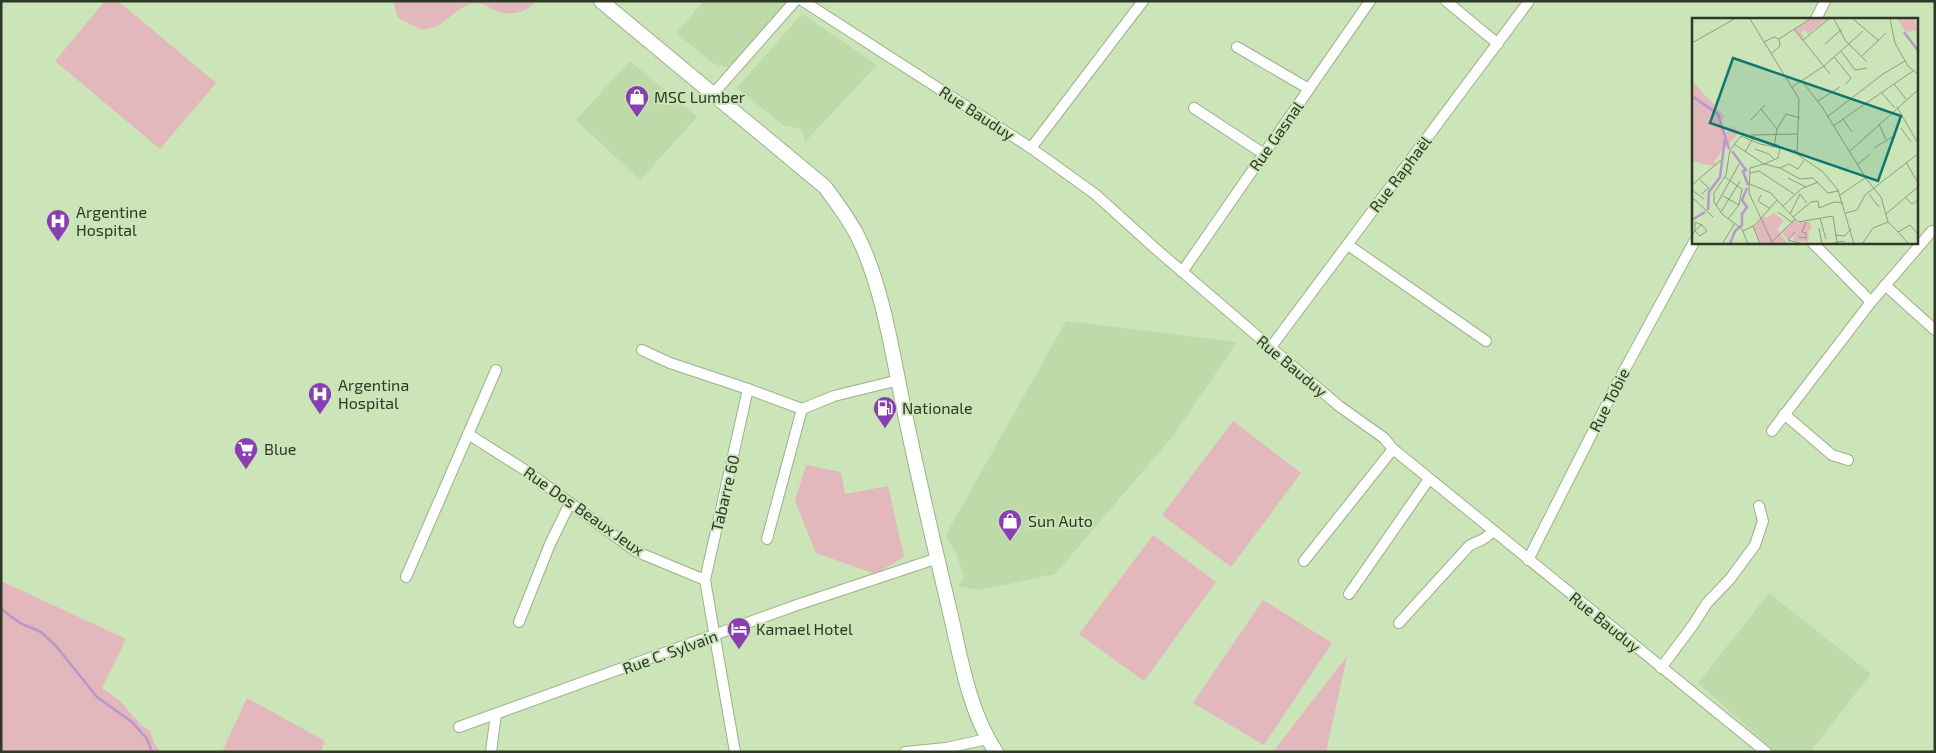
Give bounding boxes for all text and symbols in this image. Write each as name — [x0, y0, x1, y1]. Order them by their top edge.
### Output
inset map — [1692, 18, 1918, 244]
street label: Rue Bauduy — [936, 81, 1019, 144]
shop icon: MSC Lumber — [624, 84, 650, 118]
place label: MSC Lumber — [654, 87, 746, 106]
street label: Rue Gasnal — [1245, 97, 1307, 174]
street label: Rue Raphaël — [1365, 132, 1435, 216]
place label: Argentine Hospital — [76, 202, 147, 239]
hospital icon: Argentine Hospital — [45, 208, 71, 242]
street label: Rue Bauduy — [1253, 331, 1332, 401]
street label: Rue Tobie — [1584, 365, 1633, 435]
place label: Argentina Hospital — [338, 375, 409, 412]
hospital icon: Argentina Hospital — [307, 381, 333, 415]
fuel station icon: Nationale — [872, 395, 898, 429]
place label: Nationale — [902, 398, 973, 417]
supermarket icon: Blue — [233, 436, 259, 470]
place label: Blue — [264, 439, 296, 458]
street label: Tabarre 60 — [706, 453, 743, 533]
street label: Rue Dos Beaux Jeux — [521, 462, 648, 559]
shop icon: Sun Auto — [997, 508, 1023, 542]
place label: Sun Auto — [1028, 511, 1093, 530]
street label: Rue Bauduy — [1566, 587, 1645, 656]
hotel icon: Kamael Hotel — [726, 616, 752, 650]
place label: Kamael Hotel — [756, 619, 853, 638]
street label: Rue C. Sylvain — [620, 626, 720, 678]

